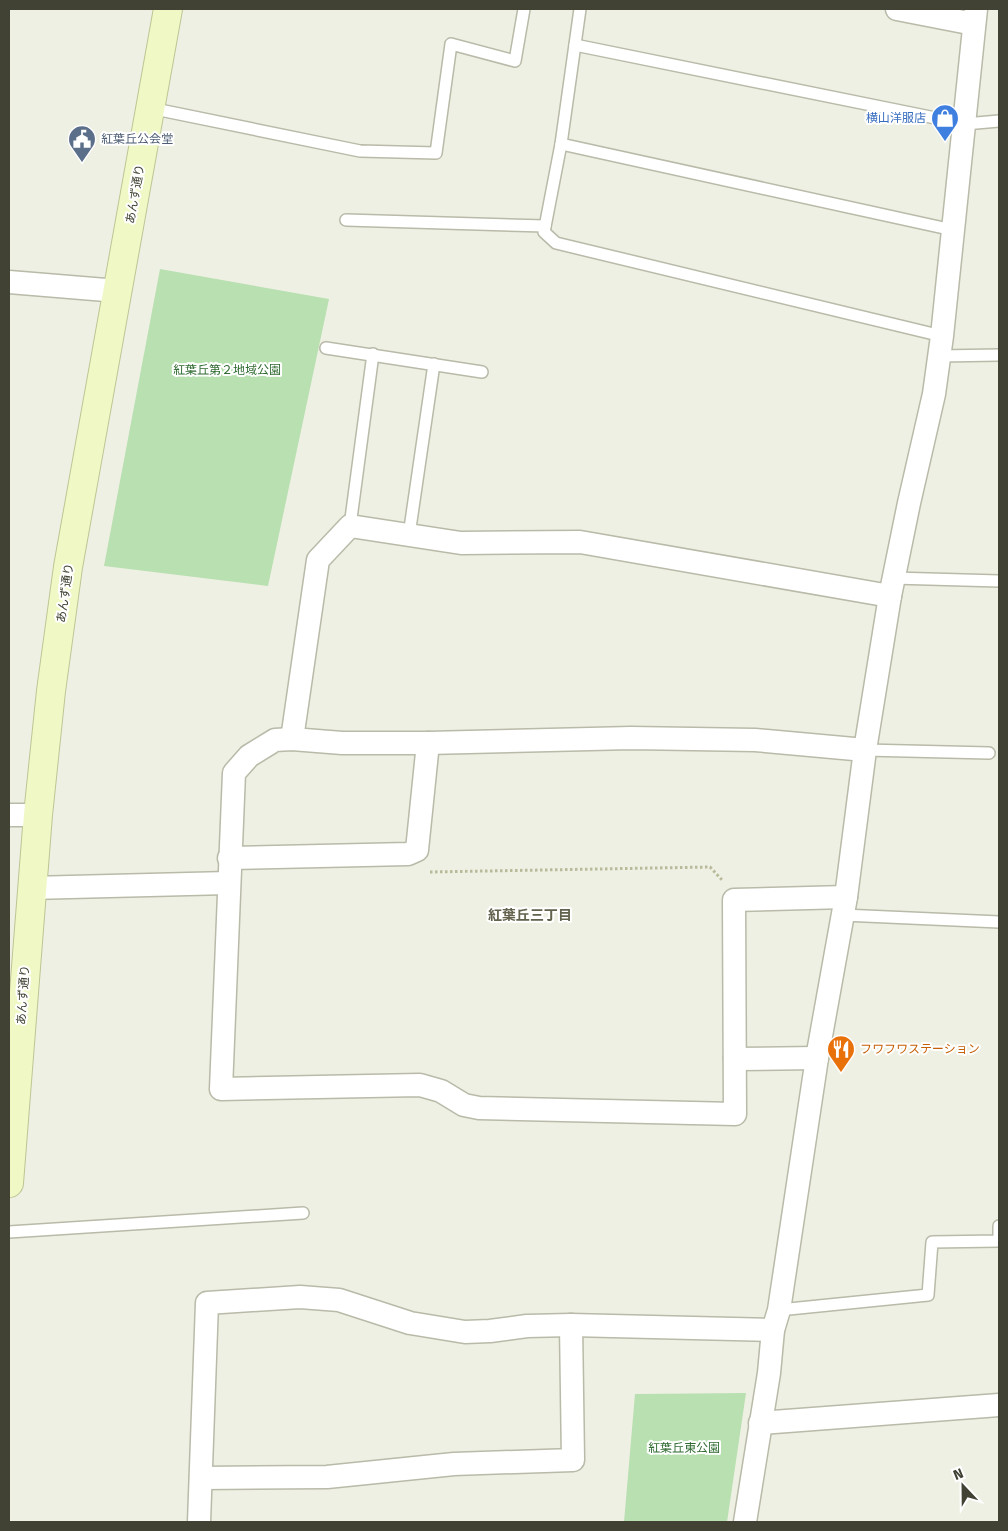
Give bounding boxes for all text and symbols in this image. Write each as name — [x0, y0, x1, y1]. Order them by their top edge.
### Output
shop icon: 横山洋服店 — [930, 103, 960, 142]
place label: 横山洋服店 — [866, 111, 926, 125]
public building icon: 紅葉丘公会堂 — [67, 124, 97, 163]
place label: 紅葉丘公会堂 — [101, 132, 173, 146]
street label: あんず通り — [123, 163, 147, 225]
park label: 紅葉丘第２地域公園 — [173, 363, 281, 377]
street label: あんず通り — [54, 562, 76, 624]
district label: 紅葉丘三丁目 — [488, 907, 572, 924]
street label: あんず通り — [14, 965, 32, 1025]
restaurant icon: フワフワステーション — [826, 1034, 856, 1073]
place label: フワフワステーション — [860, 1042, 980, 1056]
park label: 紅葉丘東公園 — [648, 1441, 720, 1455]
north arrow — [938, 1461, 988, 1511]
text: N — [951, 1465, 966, 1484]

